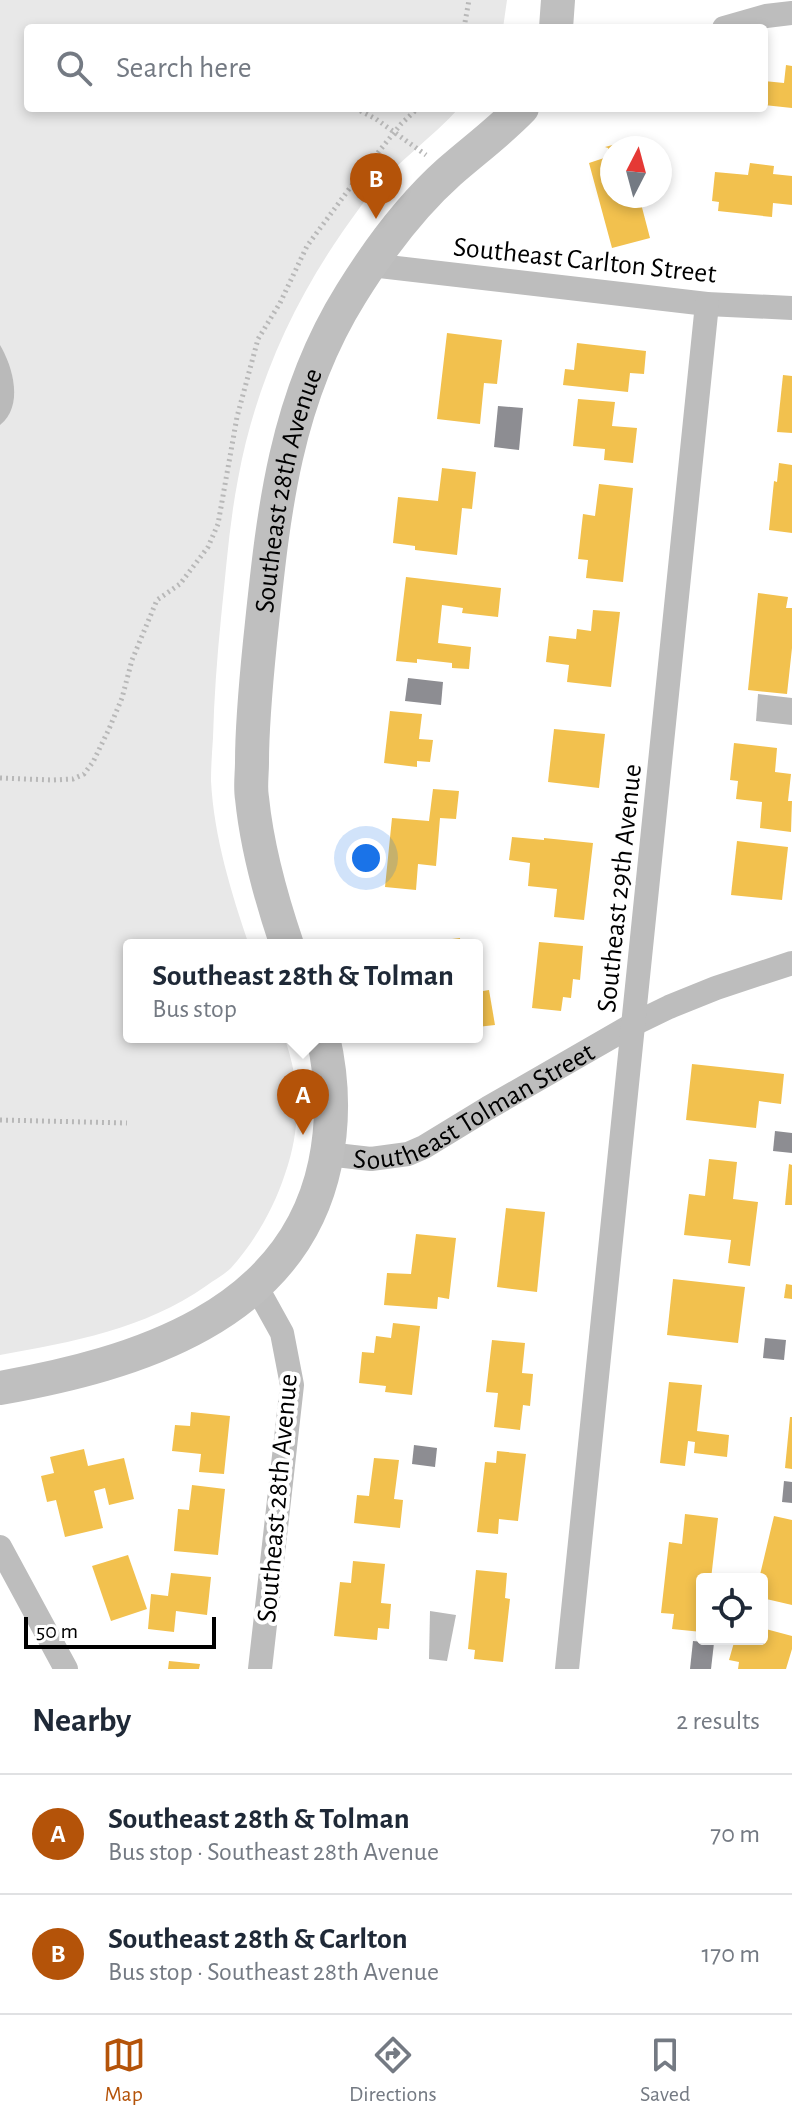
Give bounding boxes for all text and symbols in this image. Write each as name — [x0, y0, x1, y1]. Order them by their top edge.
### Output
search box — [24, 24, 768, 112]
icon: search — [52, 46, 96, 90]
text: Search here — [116, 53, 252, 83]
north arrow — [600, 136, 672, 208]
pin: B — [350, 153, 402, 219]
street label: Southeast Carlton Street — [452, 233, 718, 289]
street label: Southeast 28th Avenue — [251, 365, 328, 614]
street label: Southeast 29th Avenue — [593, 763, 647, 1014]
your location — [346, 838, 386, 878]
popup — [123, 939, 483, 1043]
text: Southeast 28th & Tolman — [152, 961, 454, 991]
text: Bus stop — [152, 996, 237, 1022]
street label: Southeast Tolman Street — [352, 1038, 599, 1176]
pin: A — [277, 1069, 329, 1135]
street label: Southeast 28th Avenue — [253, 1373, 303, 1624]
map controls — [696, 1573, 768, 1645]
button: locate — [696, 1573, 768, 1645]
scale bar — [24, 1613, 216, 1649]
text: 50 m — [36, 1620, 78, 1642]
text: Nearby — [32, 1704, 131, 1738]
text: 2 results — [676, 1708, 760, 1734]
text: Southeast 28th & Tolman — [108, 1804, 410, 1834]
text: A — [50, 1821, 66, 1847]
text: 70 m — [710, 1821, 760, 1847]
text: Bus stop · Southeast 28th Avenue — [108, 1839, 439, 1865]
text: Southeast 28th & Carlton — [108, 1924, 408, 1954]
text: B — [50, 1941, 66, 1967]
text: 170 m — [701, 1941, 760, 1967]
text: Bus stop · Southeast 28th Avenue — [108, 1959, 439, 1985]
tab: Map — [102, 2033, 146, 2107]
tab: Directions — [349, 2033, 437, 2107]
tab: Saved — [640, 2033, 690, 2107]

